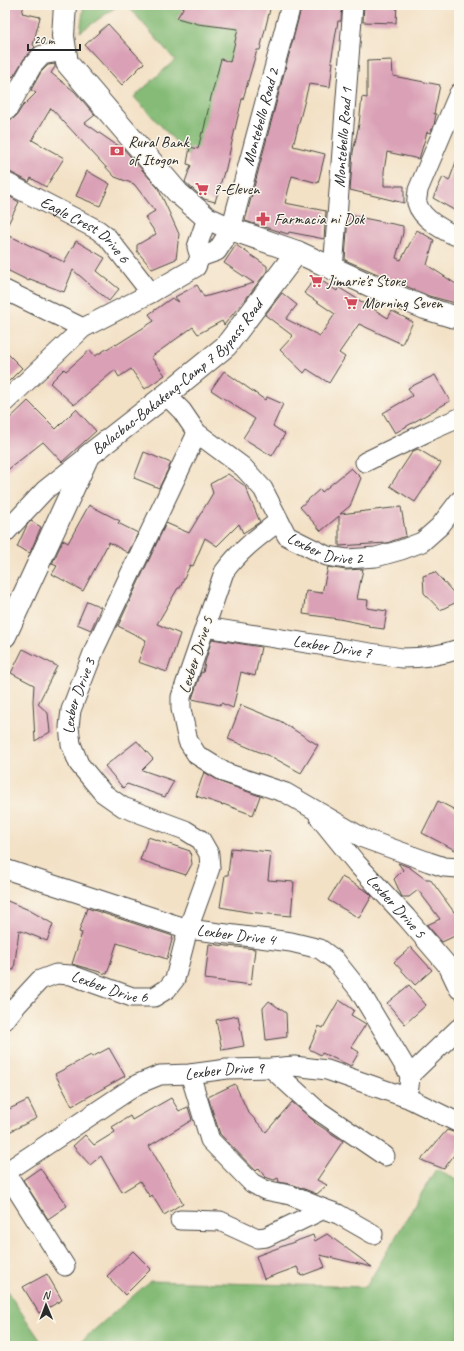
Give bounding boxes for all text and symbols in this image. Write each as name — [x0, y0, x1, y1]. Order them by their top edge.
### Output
scale bar — [28, 26, 80, 52]
text: 20 m — [34, 32, 56, 48]
street label: Montebello Road 2 — [238, 64, 284, 168]
street label: Montebello Road 1 — [329, 86, 357, 188]
place label: Rural Bank of Itogon — [128, 132, 190, 170]
bank icon: Rural Bank of Itogon — [109, 143, 125, 159]
place label: 7-Eleven — [213, 179, 260, 199]
supermarket icon: 7-Eleven — [194, 181, 210, 197]
street label: Eagle Crest Drive 6 — [37, 192, 135, 268]
place label: Farmacia ni Dok — [274, 209, 366, 229]
pharmacy icon: Farmacia ni Dok — [255, 211, 271, 227]
place label: Jimarie's Store — [326, 271, 407, 291]
supermarket icon: Jimarie's Store — [308, 273, 324, 289]
place label: Morning Seven — [362, 293, 443, 313]
street label: Balacbac-Bakakeng-Camp 7 Bypass Road — [88, 294, 269, 459]
supermarket icon: Morning Seven — [343, 295, 359, 311]
street label: Lexber Drive 2 — [284, 528, 365, 569]
street label: Lexber Drive 5 — [174, 614, 218, 696]
street label: Lexber Drive 7 — [292, 631, 374, 663]
street label: Lexber Drive 3 — [59, 654, 101, 735]
street label: Lexber Drive 5 — [362, 870, 430, 943]
street label: Lexber Drive 4 — [196, 920, 278, 950]
street label: Lexber Drive 6 — [69, 966, 148, 1007]
street label: Lexber Drive 9 — [185, 1058, 266, 1084]
north arrow — [26, 1285, 66, 1325]
text: N — [42, 1288, 52, 1302]

